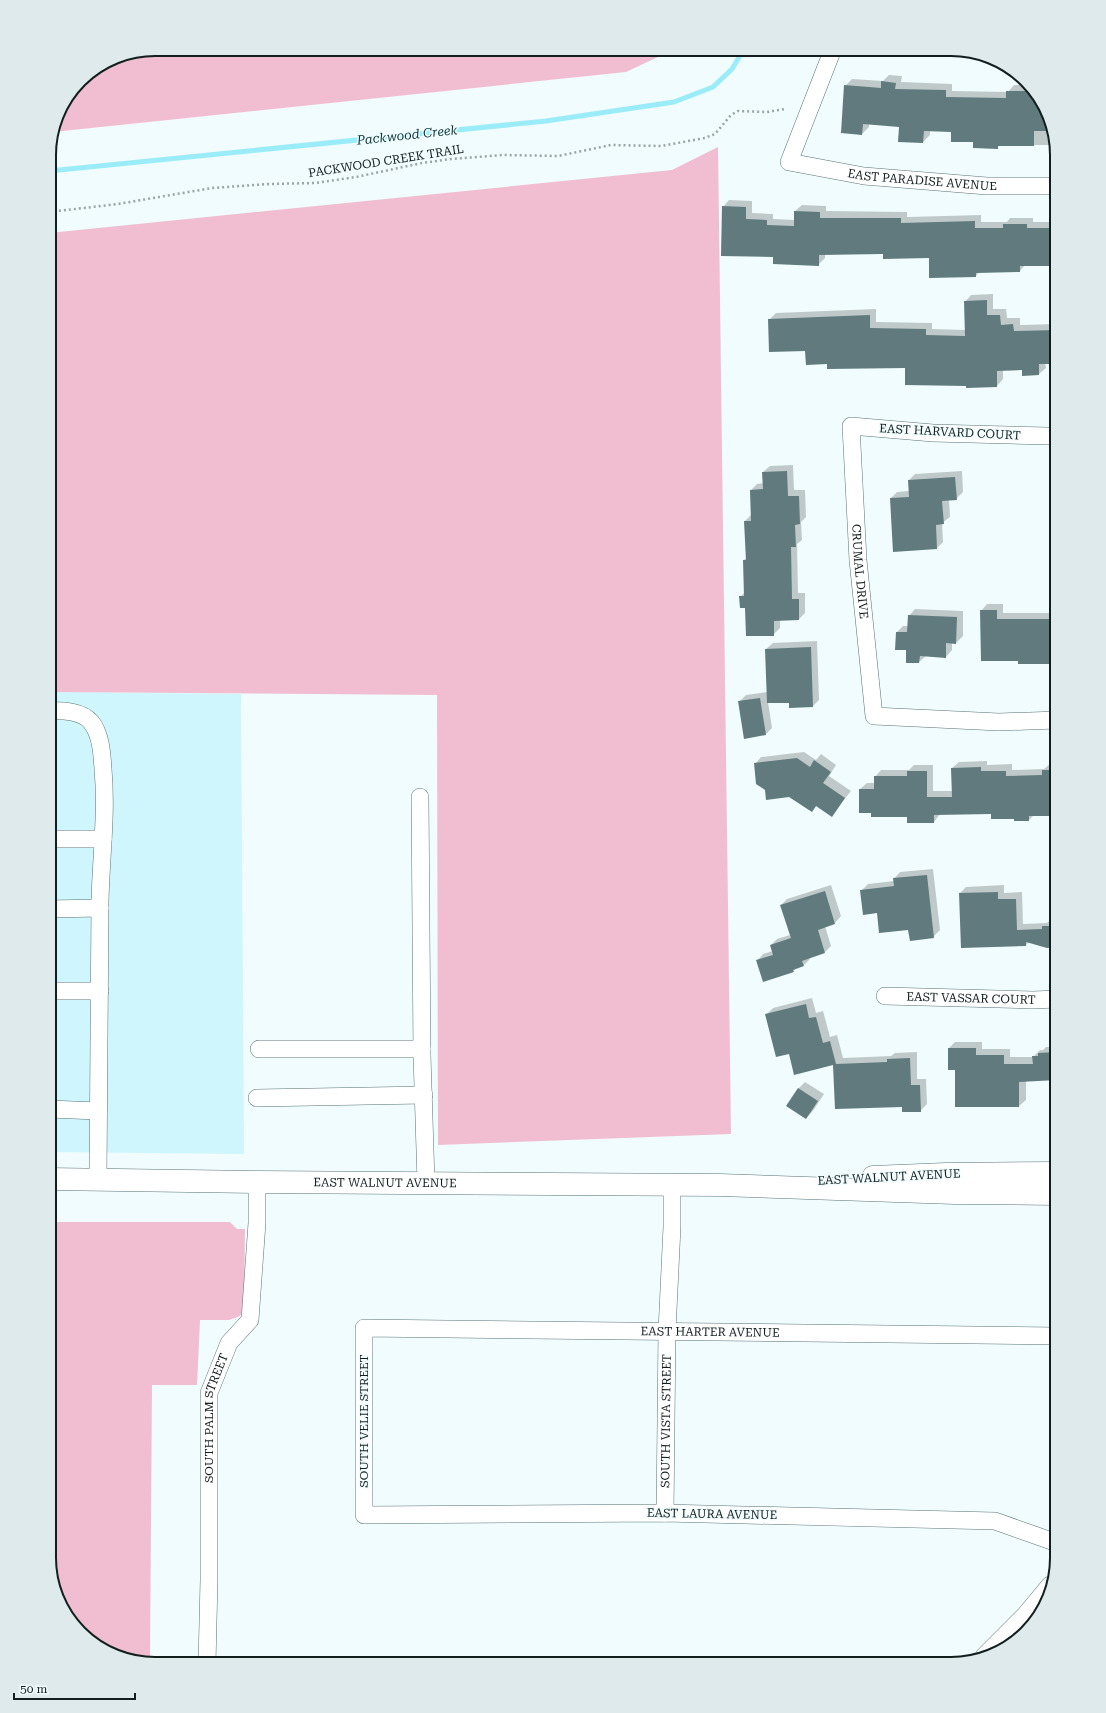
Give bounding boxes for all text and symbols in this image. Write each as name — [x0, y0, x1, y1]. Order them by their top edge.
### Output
water label: Packwood Creek — [355, 122, 459, 148]
street label: PACKWOOD CREEK TRAIL — [307, 142, 465, 180]
street label: EAST PARADISE AVENUE — [846, 166, 997, 193]
street label: EAST HARVARD COURT — [879, 421, 1021, 443]
street label: CRUMAL DRIVE — [849, 524, 871, 619]
street label: EAST VASSAR COURT — [906, 990, 1036, 1007]
street label: EAST WALNUT AVENUE — [817, 1166, 961, 1188]
street label: EAST WALNUT AVENUE — [313, 1175, 457, 1190]
street label: EAST HARTER AVENUE — [640, 1324, 780, 1340]
street label: SOUTH PALM STREET — [202, 1351, 231, 1483]
street label: SOUTH VELIE STREET — [357, 1354, 371, 1488]
street label: SOUTH VISTA STREET — [658, 1354, 674, 1488]
street label: EAST LAURA AVENUE — [647, 1506, 777, 1522]
scale bar — [14, 1675, 135, 1701]
text: 50 m — [20, 1682, 47, 1696]

